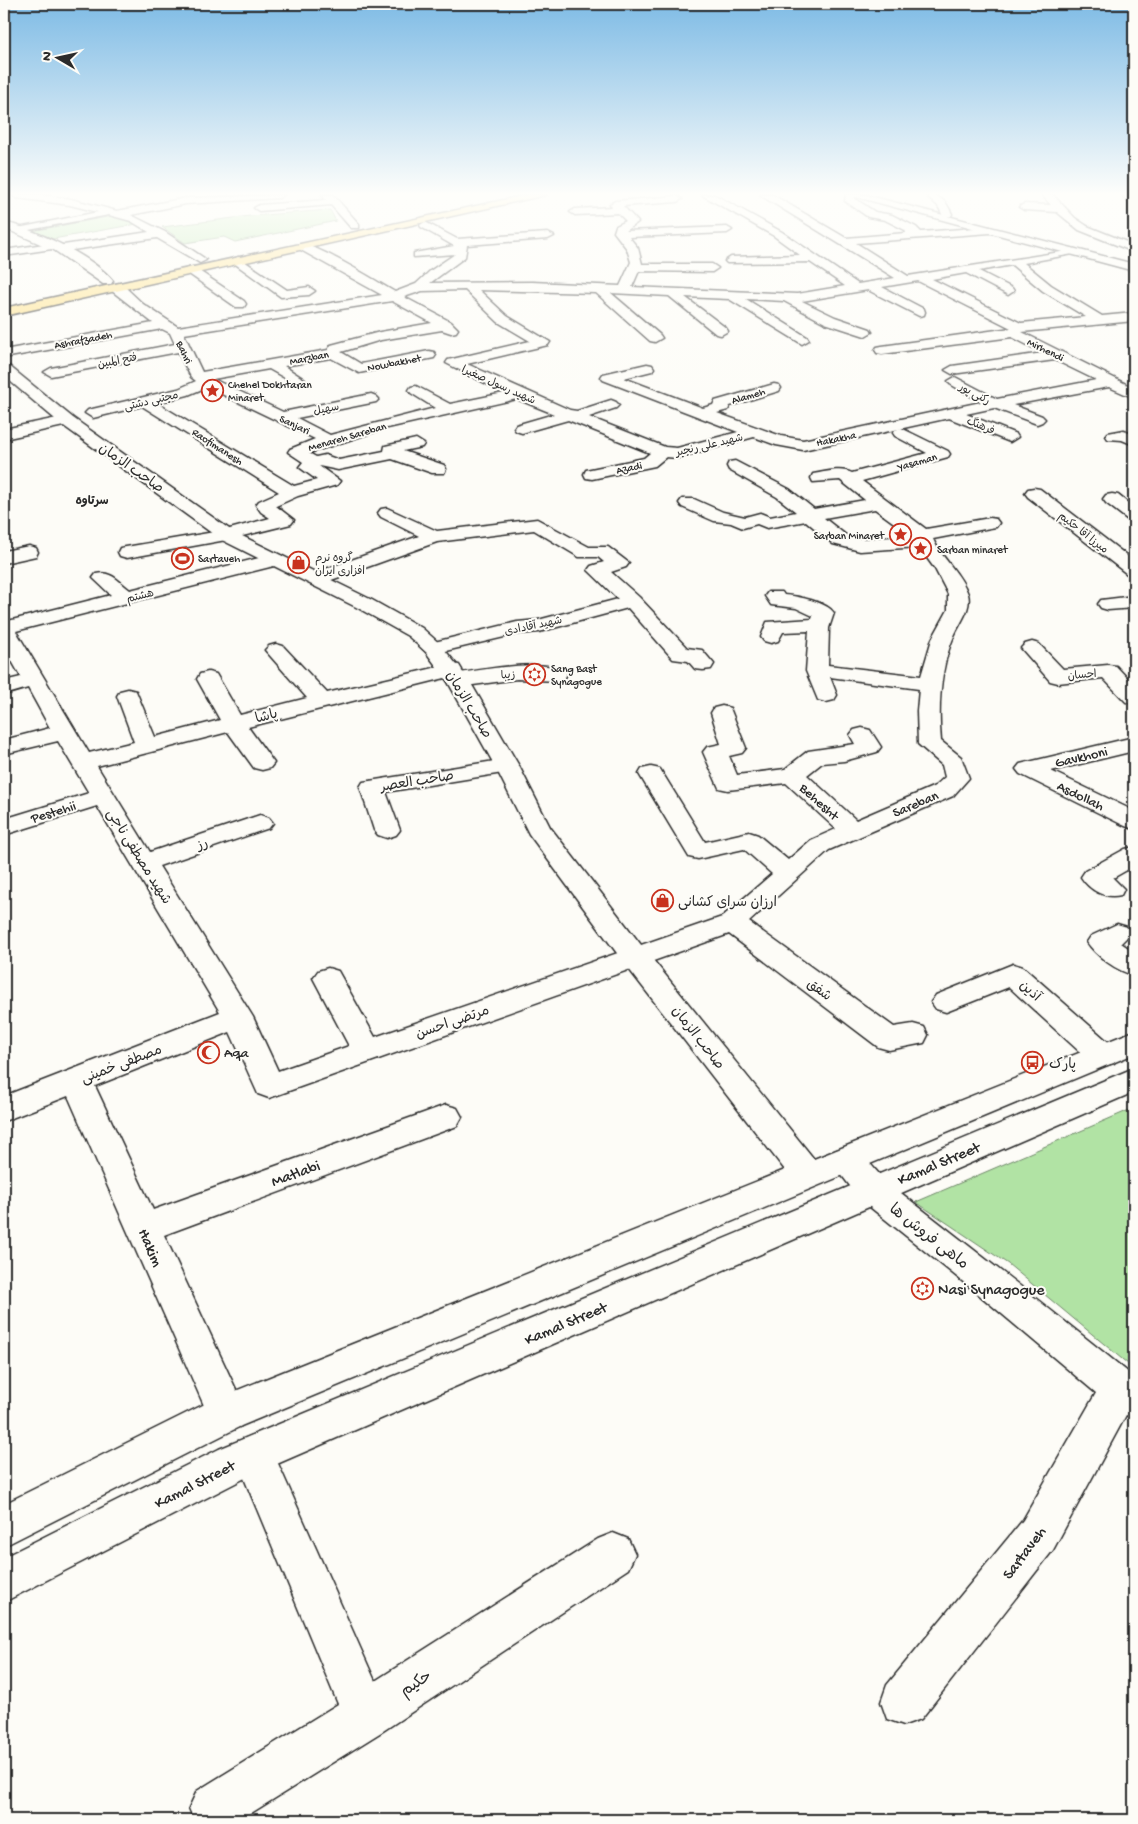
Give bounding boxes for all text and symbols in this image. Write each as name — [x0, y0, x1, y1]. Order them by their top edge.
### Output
north arrow — [32, 32, 82, 82]
text: N — [39, 51, 57, 62]
street label: Ashrafzadeh — [53, 328, 113, 352]
street label: Mirhendi — [1025, 337, 1066, 365]
street label: Bahri — [172, 339, 194, 366]
street label: Marzban — [289, 349, 331, 369]
street label: فتح المبین — [96, 351, 138, 372]
street label: Nowbakhet — [367, 353, 424, 375]
street label: شهید رسول صغیرا — [459, 363, 537, 408]
place icon: Chehel Dokhtaran Minaret — [200, 378, 224, 402]
place label: Chehel Dokhtaran Minaret — [228, 380, 312, 405]
street label: رکنی پور — [956, 380, 992, 408]
street label: Alameh — [730, 386, 767, 408]
street label: مجتبی دشتی — [123, 390, 180, 414]
street label: سهیل — [312, 401, 340, 418]
street label: Sanjari — [277, 414, 311, 438]
street label: فرهنگ — [964, 414, 997, 438]
street label: Menareh Sareban — [307, 421, 389, 455]
street label: Raofimanesh — [189, 426, 245, 469]
street label: Hakakha — [815, 430, 858, 450]
street label: شهید علی رنجبر — [673, 431, 744, 460]
street label: صاحب الزمان — [95, 440, 166, 498]
street label: Yasaman — [895, 451, 939, 475]
street label: Azadi — [615, 460, 644, 478]
district label: سرتاوه — [75, 495, 109, 509]
street label: میرزا آقا حکیم — [1055, 509, 1111, 557]
place icon: Sarban Minaret — [888, 523, 912, 547]
place label: Sarban Minaret — [814, 531, 886, 543]
place icon: Sarban minaret — [909, 537, 933, 561]
place label: Sarban minaret — [937, 545, 1009, 557]
sports icon: Sartaveh — [170, 546, 194, 570]
shop icon: گروه نرم افزاری ایران — [287, 551, 311, 575]
place label: گروه نرم افزاری ایران — [315, 551, 365, 578]
place label: Sartaveh — [198, 554, 240, 566]
street label: هشتم — [126, 588, 156, 607]
street label: شهید آقادادی — [503, 613, 563, 639]
synagogue icon: Sang Bast Synagogue — [523, 662, 547, 686]
place label: Sang Bast Synagogue — [551, 664, 602, 689]
street label: احسان — [1067, 668, 1097, 683]
street label: صاحب الزمان — [441, 669, 495, 742]
street label: زیبا — [500, 669, 516, 682]
street label: پاشا — [254, 706, 280, 728]
street label: Gavkhoni — [1054, 744, 1110, 773]
street label: صاحب العصر — [379, 768, 455, 797]
street label: Asdollah — [1054, 779, 1107, 816]
street label: Behesht — [794, 780, 843, 826]
street label: Sareban — [890, 788, 942, 823]
street label: Pestehii — [28, 798, 79, 829]
street label: شهید مصطفی ناجی — [102, 806, 174, 908]
street label: رز — [194, 836, 211, 855]
shop icon: ارزان سرای کشانی — [650, 889, 674, 913]
place label: ارزان سرای کشانی — [678, 895, 777, 912]
street label: شفق — [803, 976, 834, 1006]
street label: آذین — [1015, 977, 1045, 1006]
street label: مرتضی احسن — [414, 1003, 492, 1044]
street label: صاحب الزمان — [667, 1004, 727, 1074]
mosque icon: Aqa — [196, 1040, 220, 1064]
street label: مصطفی خمینی — [79, 1042, 165, 1089]
place label: Aqa — [224, 1046, 250, 1063]
bus stop icon: پارک — [1021, 1051, 1045, 1075]
place label: پارک — [1049, 1057, 1076, 1074]
street label: Kamal Street — [895, 1139, 985, 1191]
street label: Matlabi — [269, 1158, 323, 1193]
street label: ماهی فروش ها — [884, 1201, 972, 1275]
street label: Hakim — [132, 1226, 166, 1271]
synagogue icon: Nasi Synagogue — [910, 1276, 934, 1300]
place label: Nasi Synagogue — [938, 1282, 1045, 1301]
street label: Kamal Street — [522, 1299, 612, 1351]
street label: Kamal Street — [152, 1457, 240, 1515]
street label: Sartaveh — [1000, 1524, 1052, 1584]
street label: حکیم — [398, 1668, 436, 1702]

